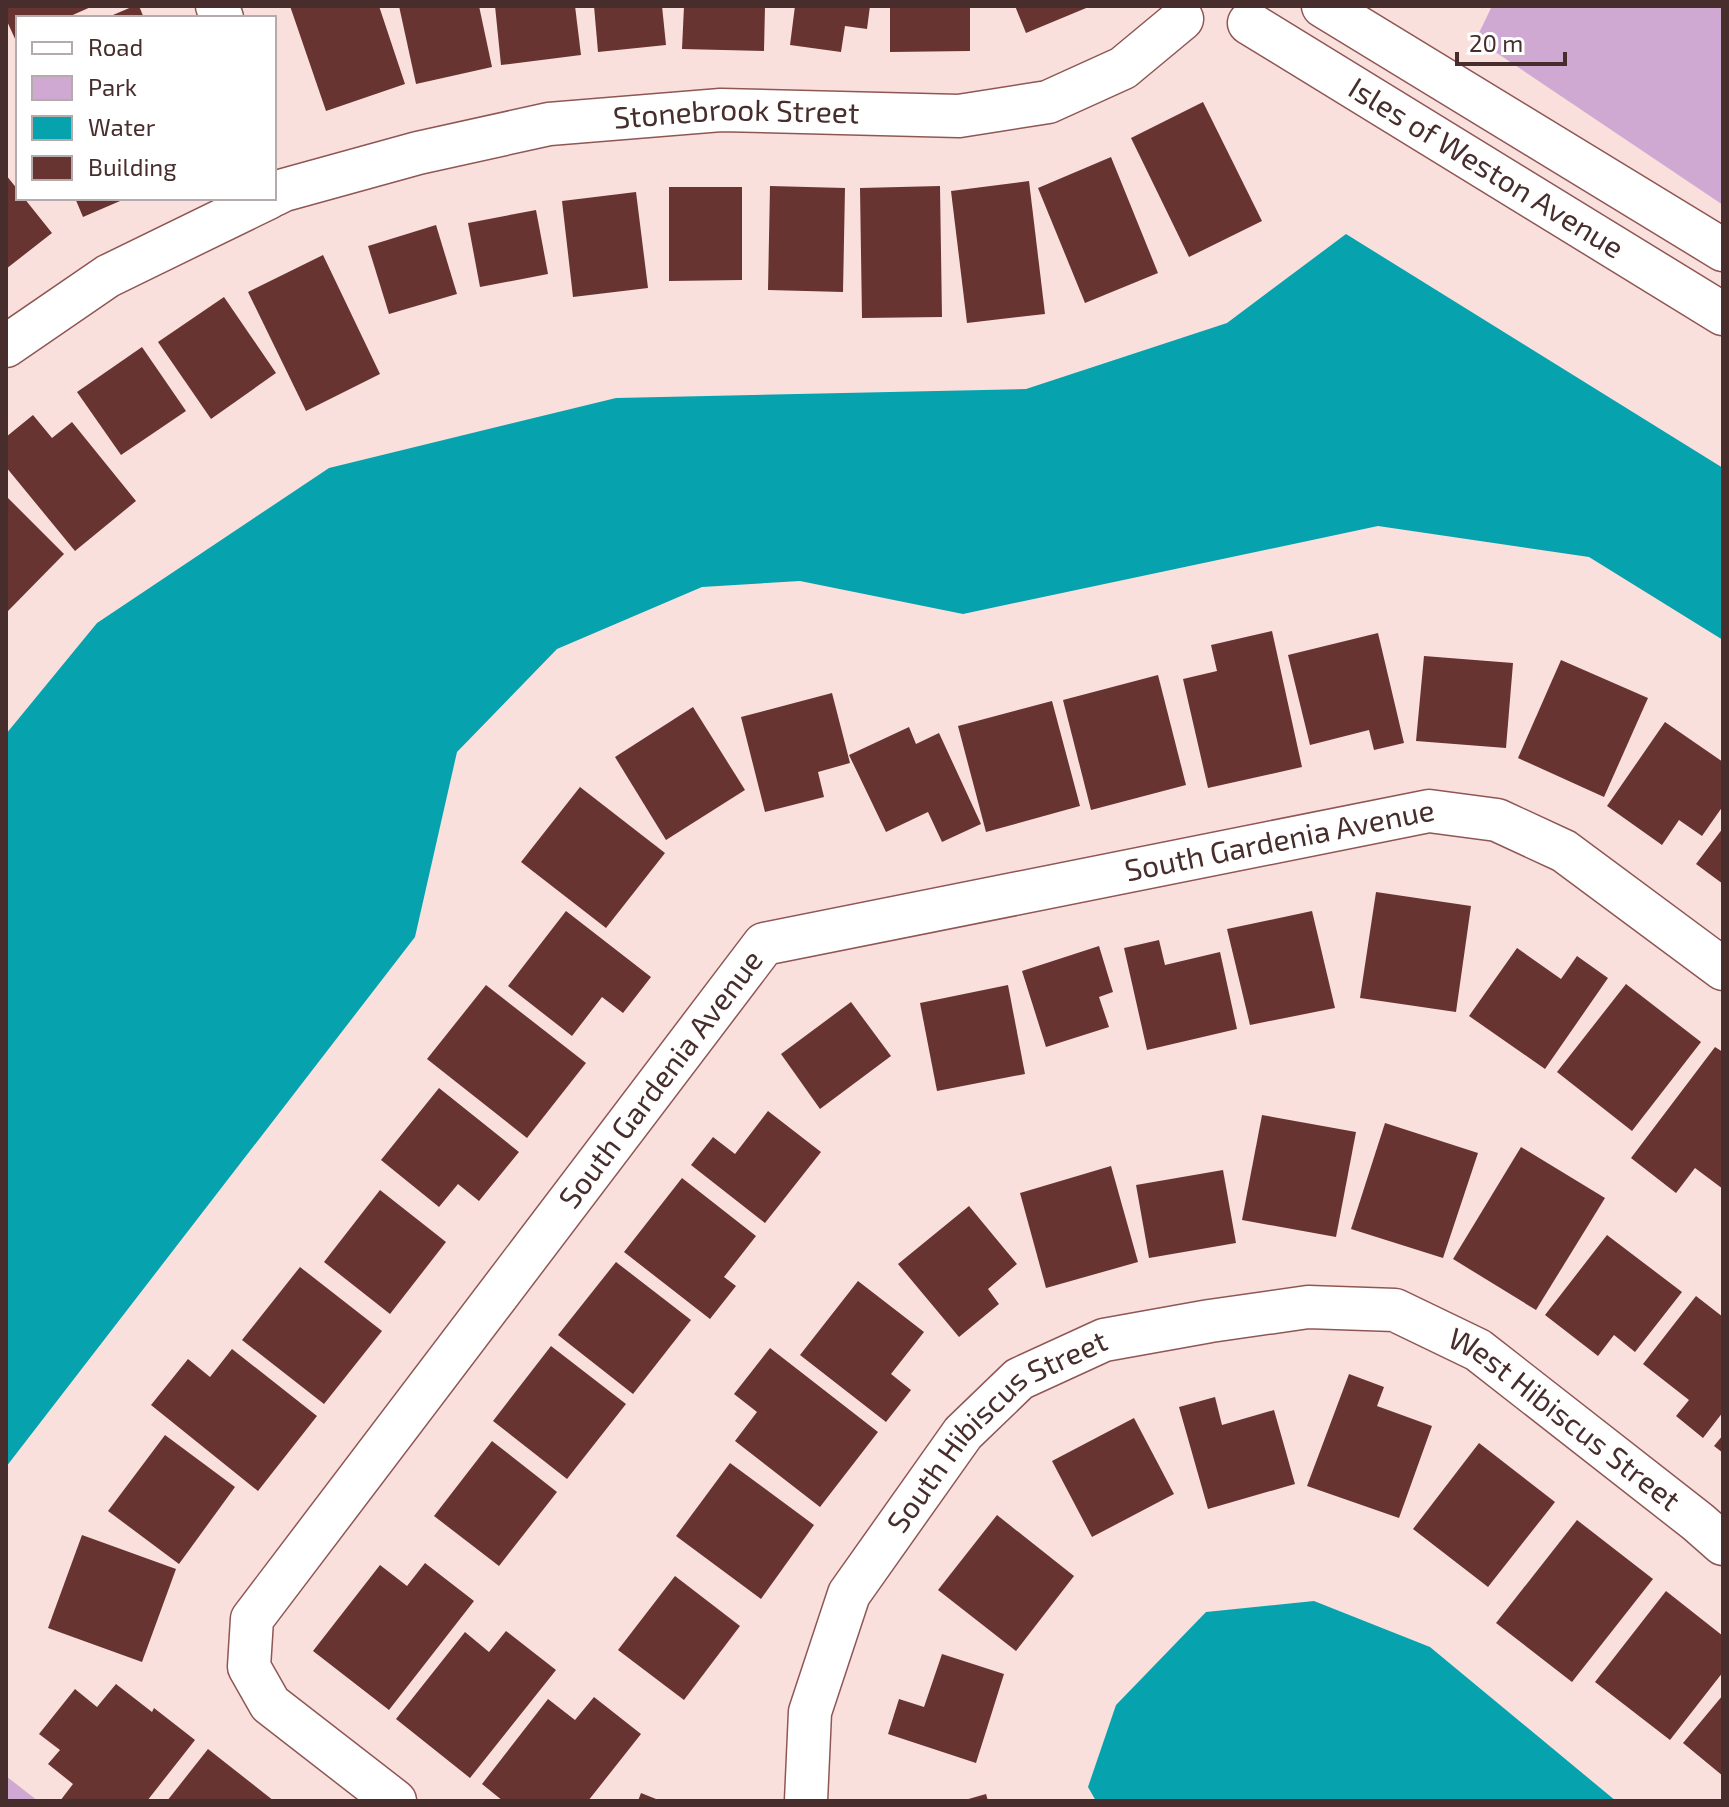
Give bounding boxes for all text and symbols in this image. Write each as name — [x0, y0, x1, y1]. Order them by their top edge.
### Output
legend — [16, 16, 276, 200]
scale bar — [1457, 16, 1565, 66]
text: 20 m — [1469, 28, 1523, 57]
text: Road — [88, 32, 143, 61]
street label: Isles of Weston Avenue — [1343, 69, 1631, 265]
text: Park — [88, 72, 137, 101]
street label: Stonebrook Street — [611, 90, 860, 135]
text: Water — [88, 112, 156, 141]
text: Building — [88, 152, 177, 181]
street label: South Gardenia Avenue — [1121, 790, 1437, 887]
street label: South Gardenia Avenue — [550, 942, 769, 1215]
street label: West Hibiscus Street — [1443, 1319, 1688, 1517]
street label: South Hibiscus Street — [878, 1321, 1112, 1539]

